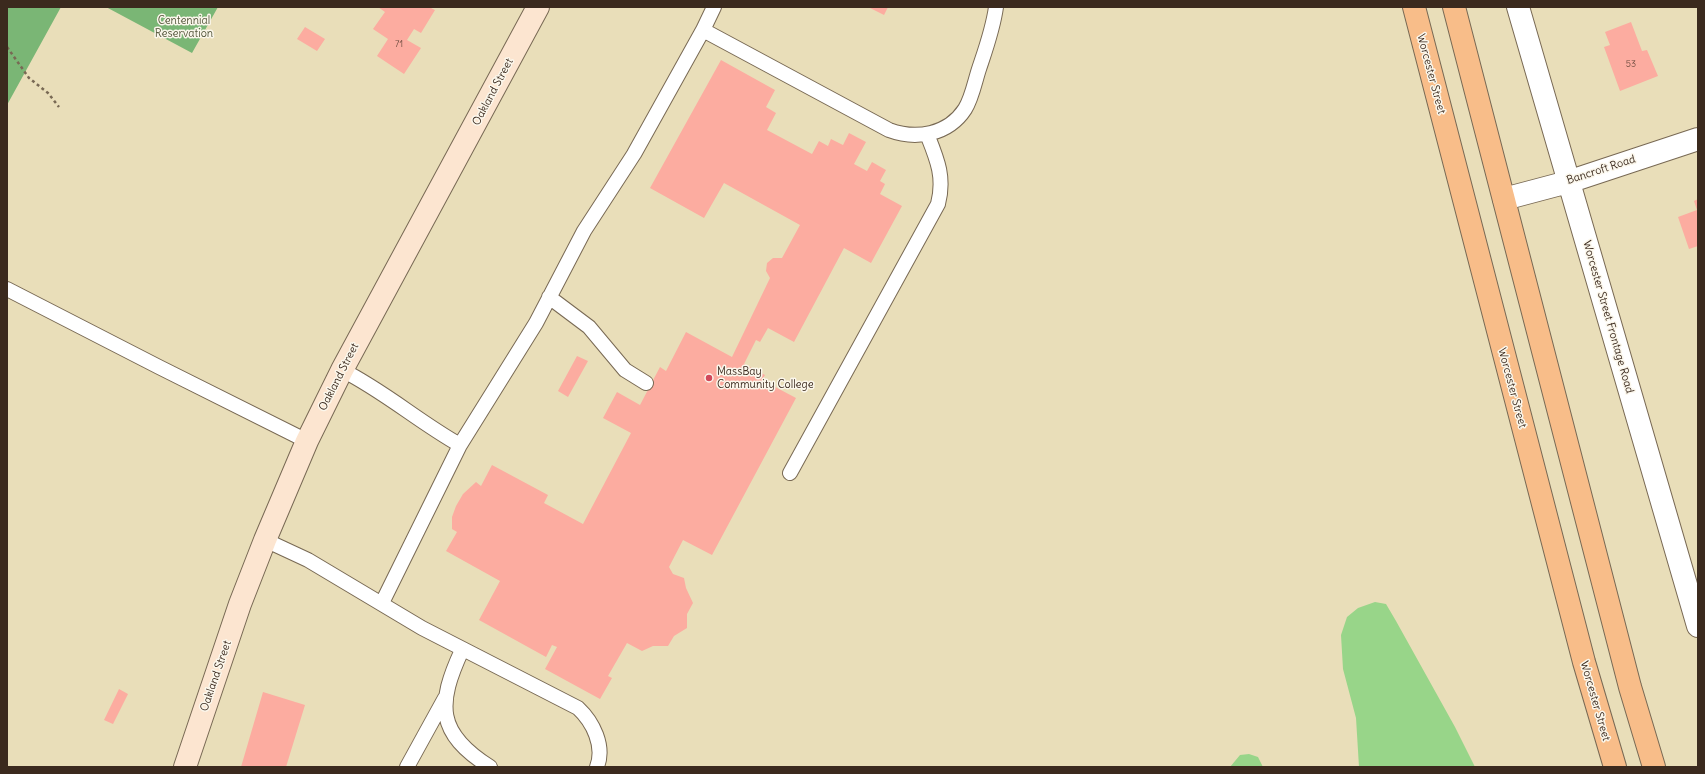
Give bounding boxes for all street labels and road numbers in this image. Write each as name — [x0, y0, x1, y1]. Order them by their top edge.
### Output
street label: Worcester Street — [1414, 32, 1448, 116]
street label: Oakland Street — [470, 56, 516, 128]
street label: Bancroft Road — [1565, 153, 1637, 187]
street label: Worcester Street Frontage Road — [1580, 239, 1636, 395]
street label: Oakland Street — [316, 341, 362, 413]
street label: Worcester Street — [1495, 346, 1529, 430]
street label: Oakland Street — [198, 639, 234, 713]
street label: Worcester Street — [1577, 660, 1613, 742]

